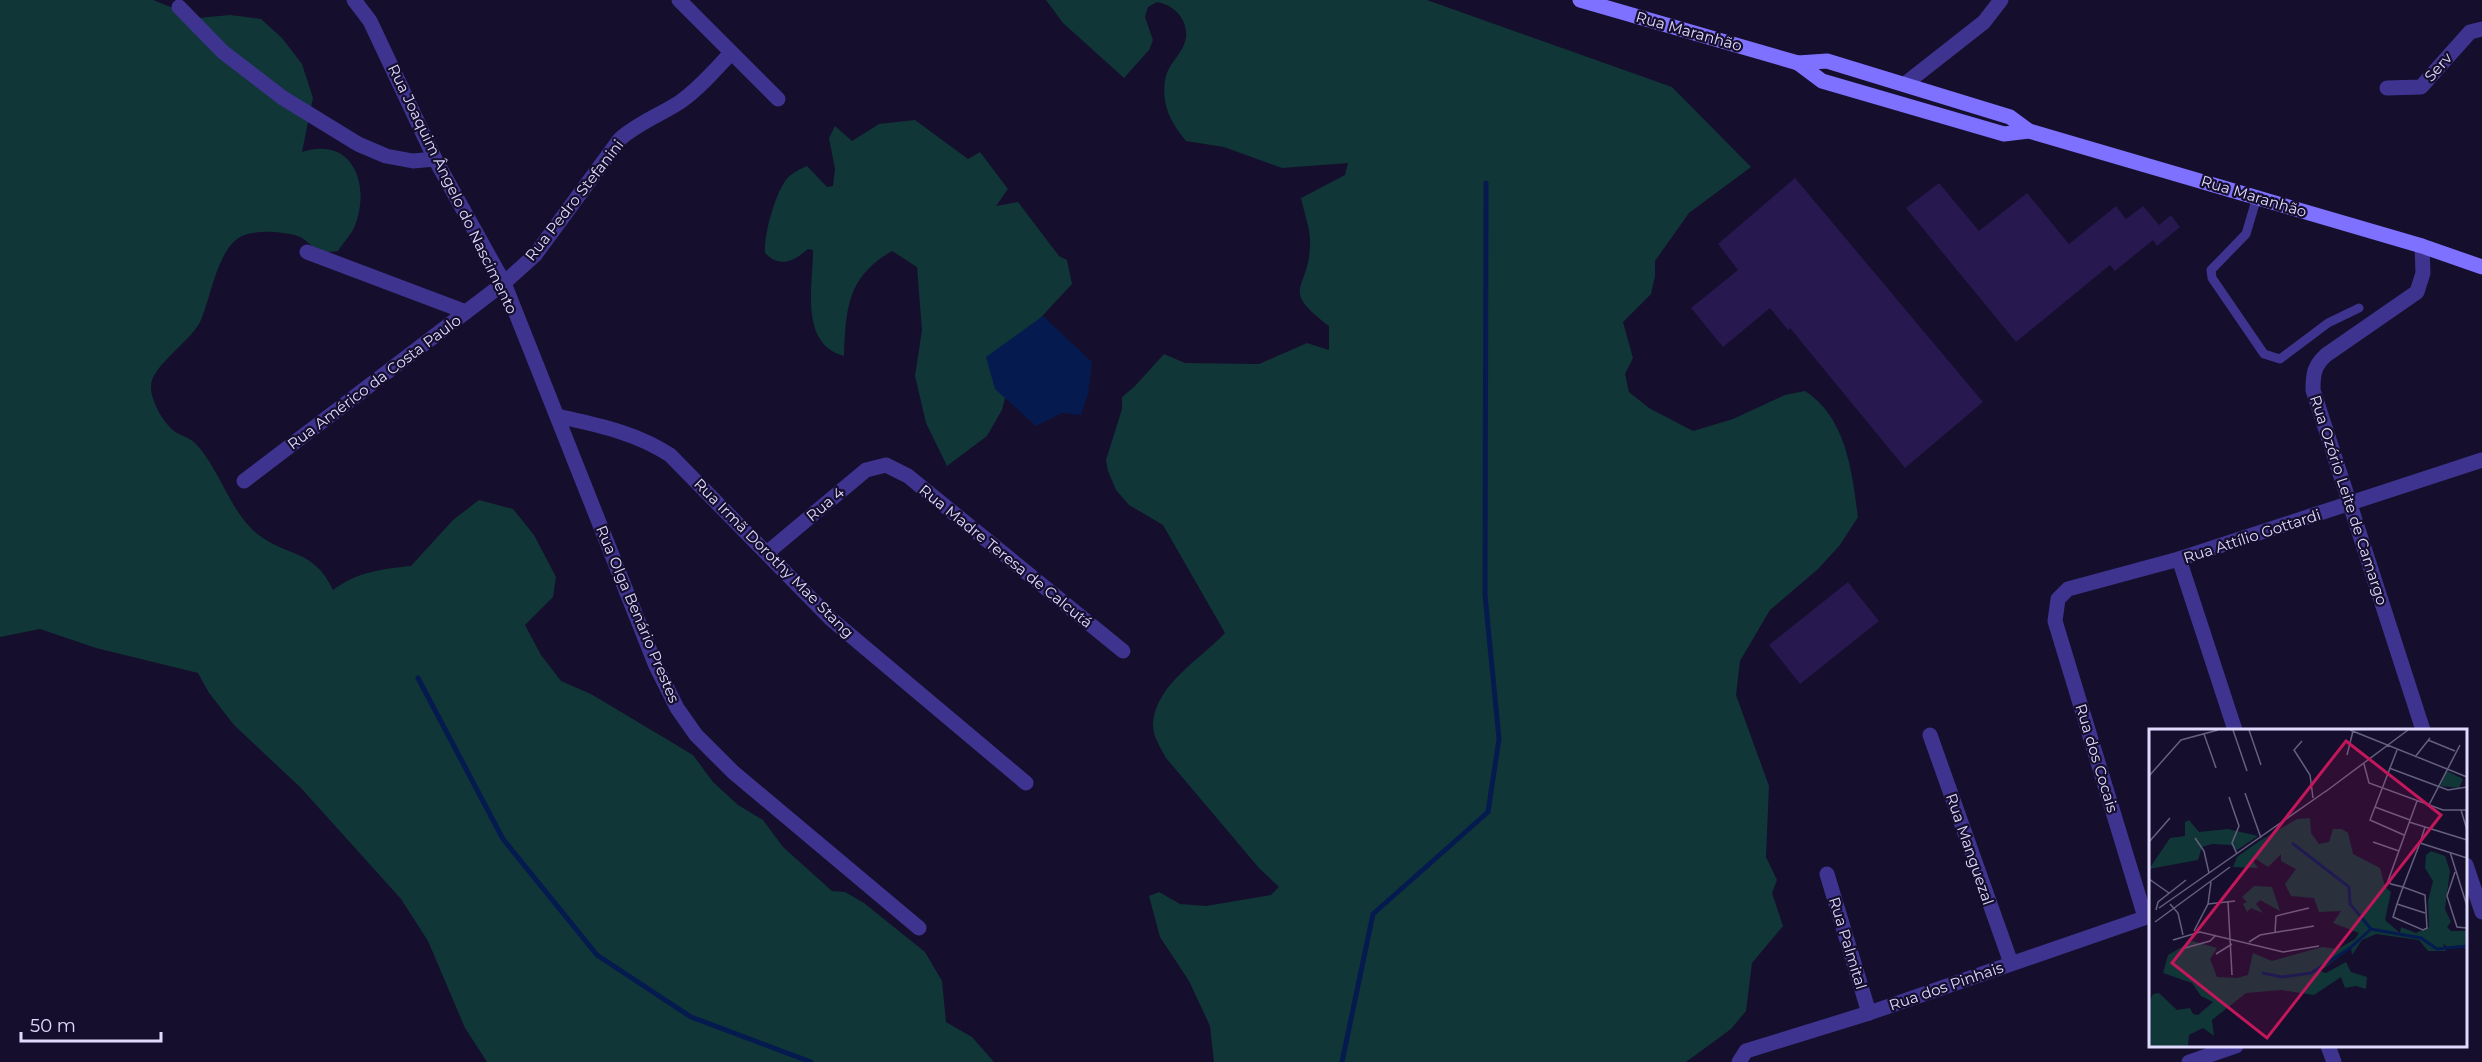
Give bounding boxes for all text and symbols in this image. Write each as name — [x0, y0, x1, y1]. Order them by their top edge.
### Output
street label: Rua Maranhão — [1634, 7, 1744, 55]
street label: Serv — [2420, 48, 2457, 85]
street label: Rua Joaquim Ângelo do Nascimento — [384, 61, 522, 317]
street label: Rua Pedro Stefanini — [521, 135, 627, 265]
street label: Rua Maranhão — [2199, 171, 2309, 221]
street label: Rua Américo da Costa Paulo — [283, 310, 465, 454]
street label: Rua Ozório Leite de Camargo — [2306, 393, 2392, 607]
street label: Rua Irmã Dorothy Mae Stang — [690, 474, 858, 642]
street label: Rua Madre Teresa de Calcutá — [916, 480, 1096, 632]
street label: Rua 4 — [802, 483, 848, 525]
street label: Rua Attílio Gottardi — [2181, 505, 2323, 567]
street label: Rua Olga Benário Prestes — [592, 522, 684, 706]
street label: Rua dos Cocais — [2071, 701, 2123, 815]
inset map — [2149, 729, 2467, 1047]
street label: Rua Manguezal — [1942, 791, 1998, 907]
street label: Rua Palmital — [1825, 894, 1871, 992]
street label: Rua dos Pinhais — [1886, 958, 2006, 1014]
scale bar — [21, 1005, 160, 1043]
text: 50 m — [30, 1015, 76, 1037]

